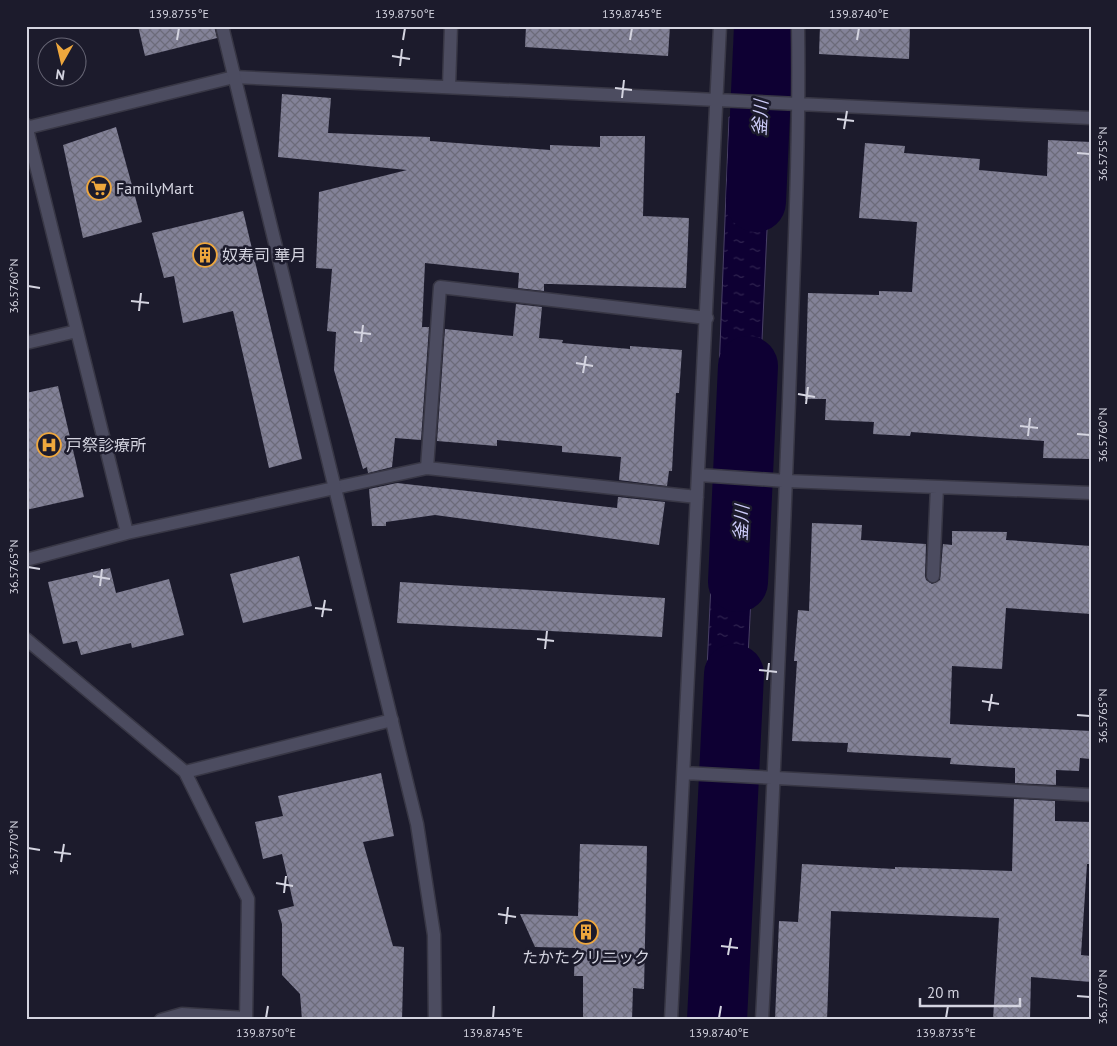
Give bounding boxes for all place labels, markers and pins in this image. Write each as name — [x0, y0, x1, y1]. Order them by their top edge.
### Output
supermarket icon: FamilyMart — [86, 175, 112, 201]
place label: FamilyMart — [116, 178, 194, 198]
building icon: 奴寿司 華月 — [192, 242, 218, 268]
place label: 奴寿司 華月 — [222, 245, 306, 265]
hospital icon: 戸祭診療所 — [36, 432, 62, 458]
place label: 戸祭診療所 — [66, 435, 146, 455]
building icon: たかたクリニック — [573, 919, 599, 945]
place label: たかたクリニック — [522, 947, 650, 967]

